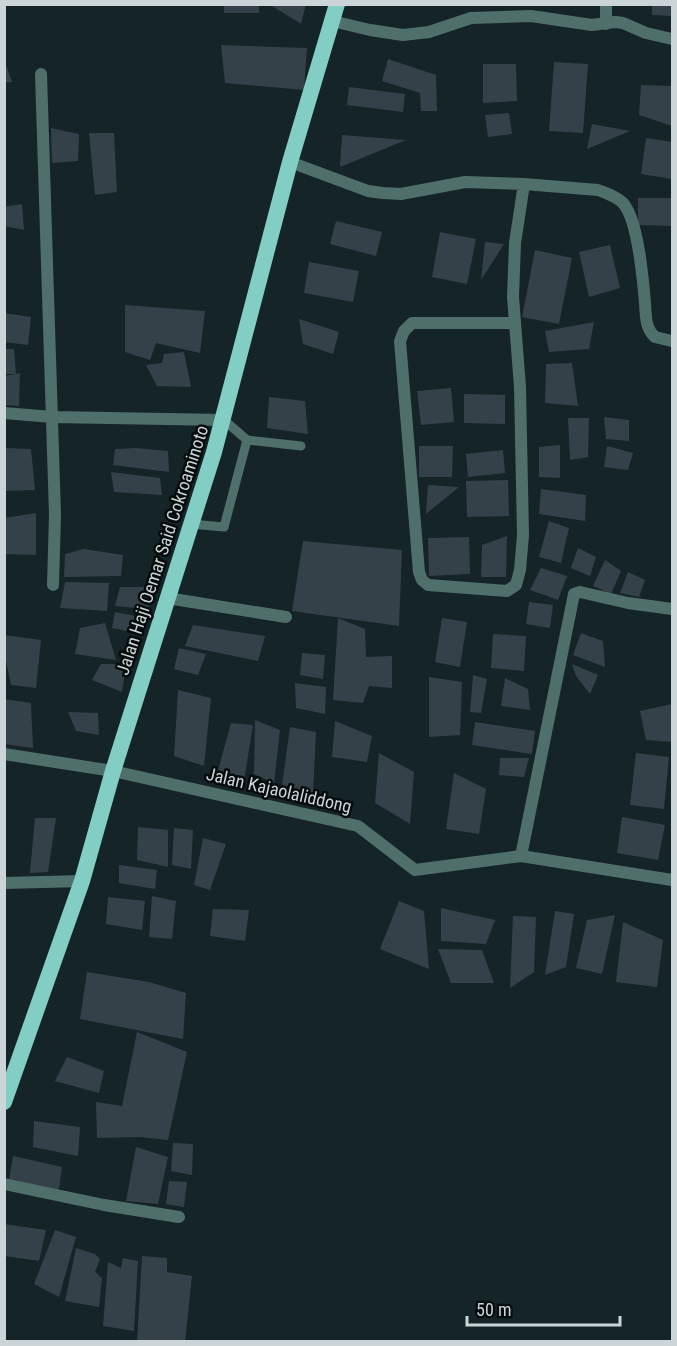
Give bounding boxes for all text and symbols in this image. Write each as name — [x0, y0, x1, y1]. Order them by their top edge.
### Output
street label: Jalan Haji Oemar Said Cokroaminoto — [112, 423, 212, 677]
street label: Jalan Kajaolaliddong — [204, 763, 354, 817]
scale bar — [467, 1289, 620, 1327]
text: 50 m — [476, 1299, 511, 1320]

